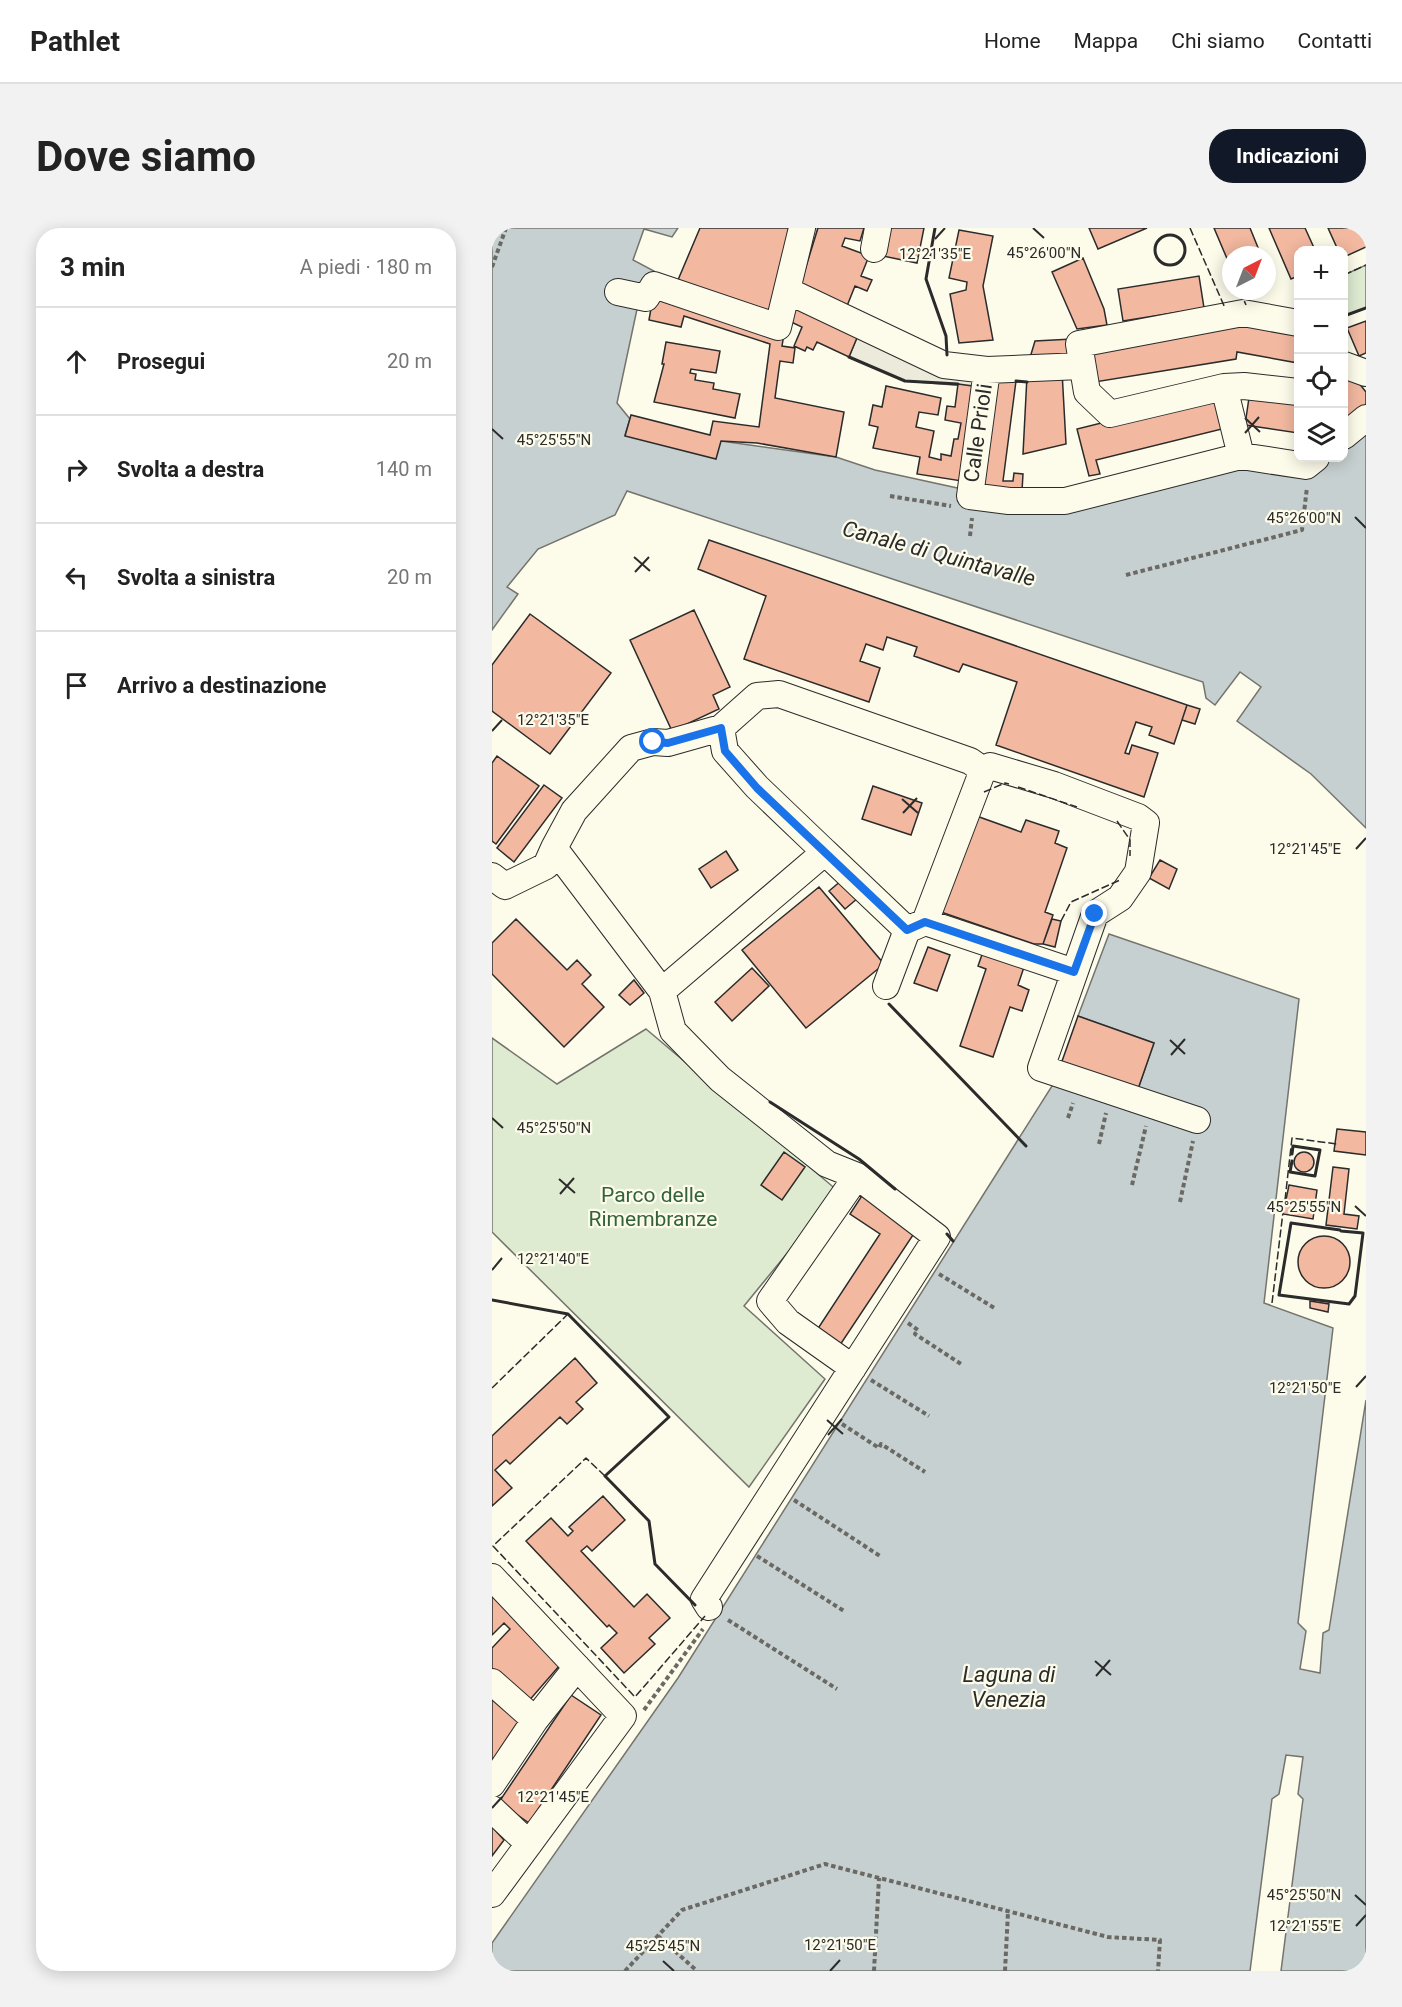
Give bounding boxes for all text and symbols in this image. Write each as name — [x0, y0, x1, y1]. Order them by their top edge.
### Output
text: Pathlet — [30, 25, 120, 58]
text: Home — [984, 29, 1041, 53]
text: Mappa — [1074, 29, 1138, 53]
text: Chi siamo — [1171, 29, 1265, 53]
text: Contatti — [1298, 29, 1372, 53]
button: Indicazioni — [1209, 129, 1366, 183]
text: Dove siamo — [36, 132, 256, 181]
text: 45°26'00"N — [1007, 244, 1081, 262]
text: 12°21'35"E — [899, 245, 972, 263]
north arrow — [1222, 246, 1276, 300]
map controls — [1294, 246, 1348, 462]
button: + — [1294, 246, 1348, 300]
text: 3 min — [60, 252, 125, 282]
text: A piedi · 180 m — [300, 255, 432, 279]
button: − — [1294, 300, 1348, 354]
icon: ahead — [60, 345, 93, 378]
text: Prosegui — [117, 349, 205, 374]
text: 20 m — [387, 349, 432, 373]
button: locate — [1294, 354, 1348, 408]
street label: Calle Prioli — [959, 382, 997, 484]
button: layers — [1294, 408, 1348, 462]
text: 45°25'55"N — [517, 431, 591, 449]
icon: right — [60, 453, 93, 486]
text: Svolta a destra — [117, 457, 264, 482]
text: 140 m — [376, 457, 432, 481]
text: 45°26'00"N — [1267, 509, 1341, 527]
water label: Canale di Quintavalle — [840, 516, 1038, 591]
icon: left — [60, 561, 93, 594]
text: Svolta a sinistra — [117, 565, 275, 590]
text: 20 m — [387, 565, 432, 589]
icon: arrive — [60, 669, 93, 702]
text: Arrivo a destinazione — [117, 673, 326, 698]
text: 12°21'35"E — [517, 711, 590, 729]
route start — [639, 728, 665, 754]
text: 12°21'45"E — [1269, 840, 1342, 858]
route end — [1081, 900, 1107, 926]
text: 45°25'50"N — [517, 1119, 591, 1137]
park label: Parco delle Rimembranze — [589, 1183, 717, 1231]
text: 45°25'55"N — [1267, 1198, 1341, 1216]
text: 12°21'40"E — [517, 1250, 590, 1268]
text: 12°21'50"E — [1269, 1379, 1342, 1397]
water label: Laguna di Venezia — [963, 1662, 1056, 1712]
text: 12°21'45"E — [517, 1788, 590, 1806]
text: 45°25'50"N — [1267, 1886, 1341, 1904]
text: 12°21'55"E — [1269, 1917, 1342, 1935]
text: 12°21'50"E — [804, 1936, 877, 1954]
text: 45°25'45"N — [626, 1937, 700, 1955]

